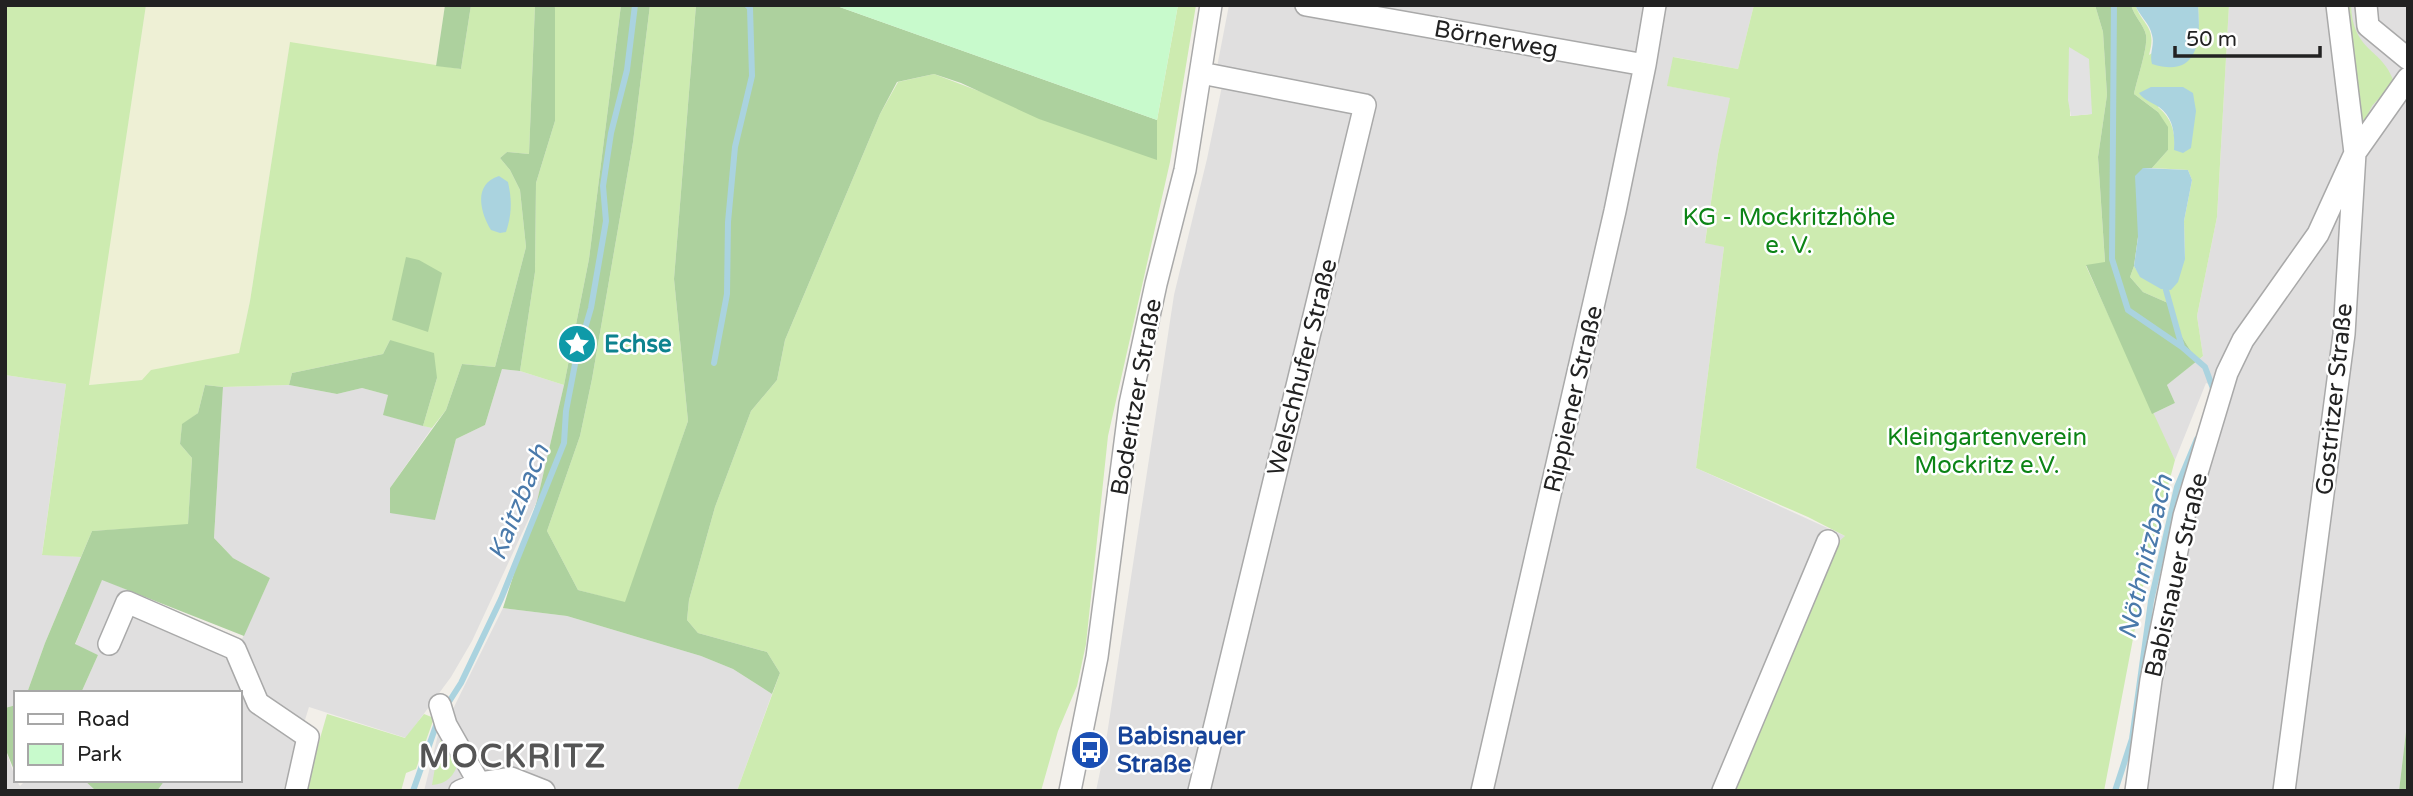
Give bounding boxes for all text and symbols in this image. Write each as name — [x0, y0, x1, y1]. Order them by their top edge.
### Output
street label: Börnerweg — [1432, 14, 1560, 65]
scale bar — [2175, 14, 2320, 58]
text: 50 m — [2186, 27, 2237, 52]
park label: KG - Mockritzhöhe e. V. — [1683, 203, 1895, 260]
street label: Welschhufer Straße — [1261, 256, 1343, 479]
street label: Boderitzer Straße — [1105, 296, 1168, 498]
street label: Gostritzer Straße — [2310, 302, 2359, 497]
street label: Rippiener Straße — [1538, 303, 1609, 495]
place icon: Echse — [556, 323, 598, 365]
place label: Echse — [604, 330, 672, 359]
park label: Kleingartenverein Mockritz e.V. — [1887, 423, 2087, 480]
water label: Kaitzbach — [481, 439, 556, 565]
street label: Babisnauer Straße — [2139, 470, 2214, 680]
water label: Nöthnitzbach — [2112, 471, 2180, 642]
legend — [14, 691, 242, 782]
text: Road — [77, 707, 130, 732]
place label: Babisnauer Straße — [1117, 722, 1246, 779]
bus stop icon: Babisnauer Straße — [1069, 729, 1111, 771]
district label: MOCKRITZ — [419, 738, 607, 776]
text: Park — [77, 742, 122, 767]

